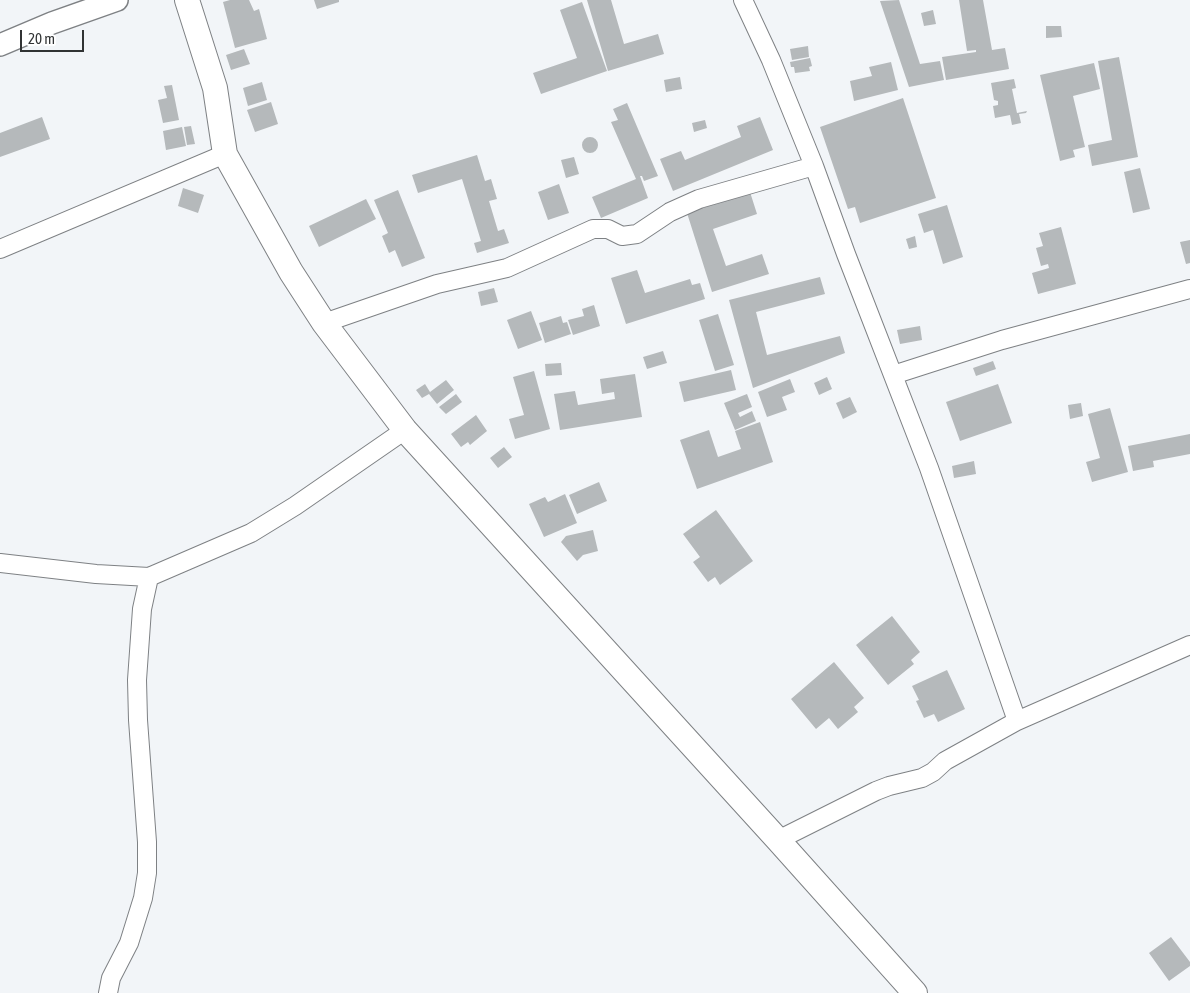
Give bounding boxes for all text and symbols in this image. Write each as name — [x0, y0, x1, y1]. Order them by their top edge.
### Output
scale bar — [22, 20, 86, 52]
text: 20 m — [28, 30, 55, 47]

